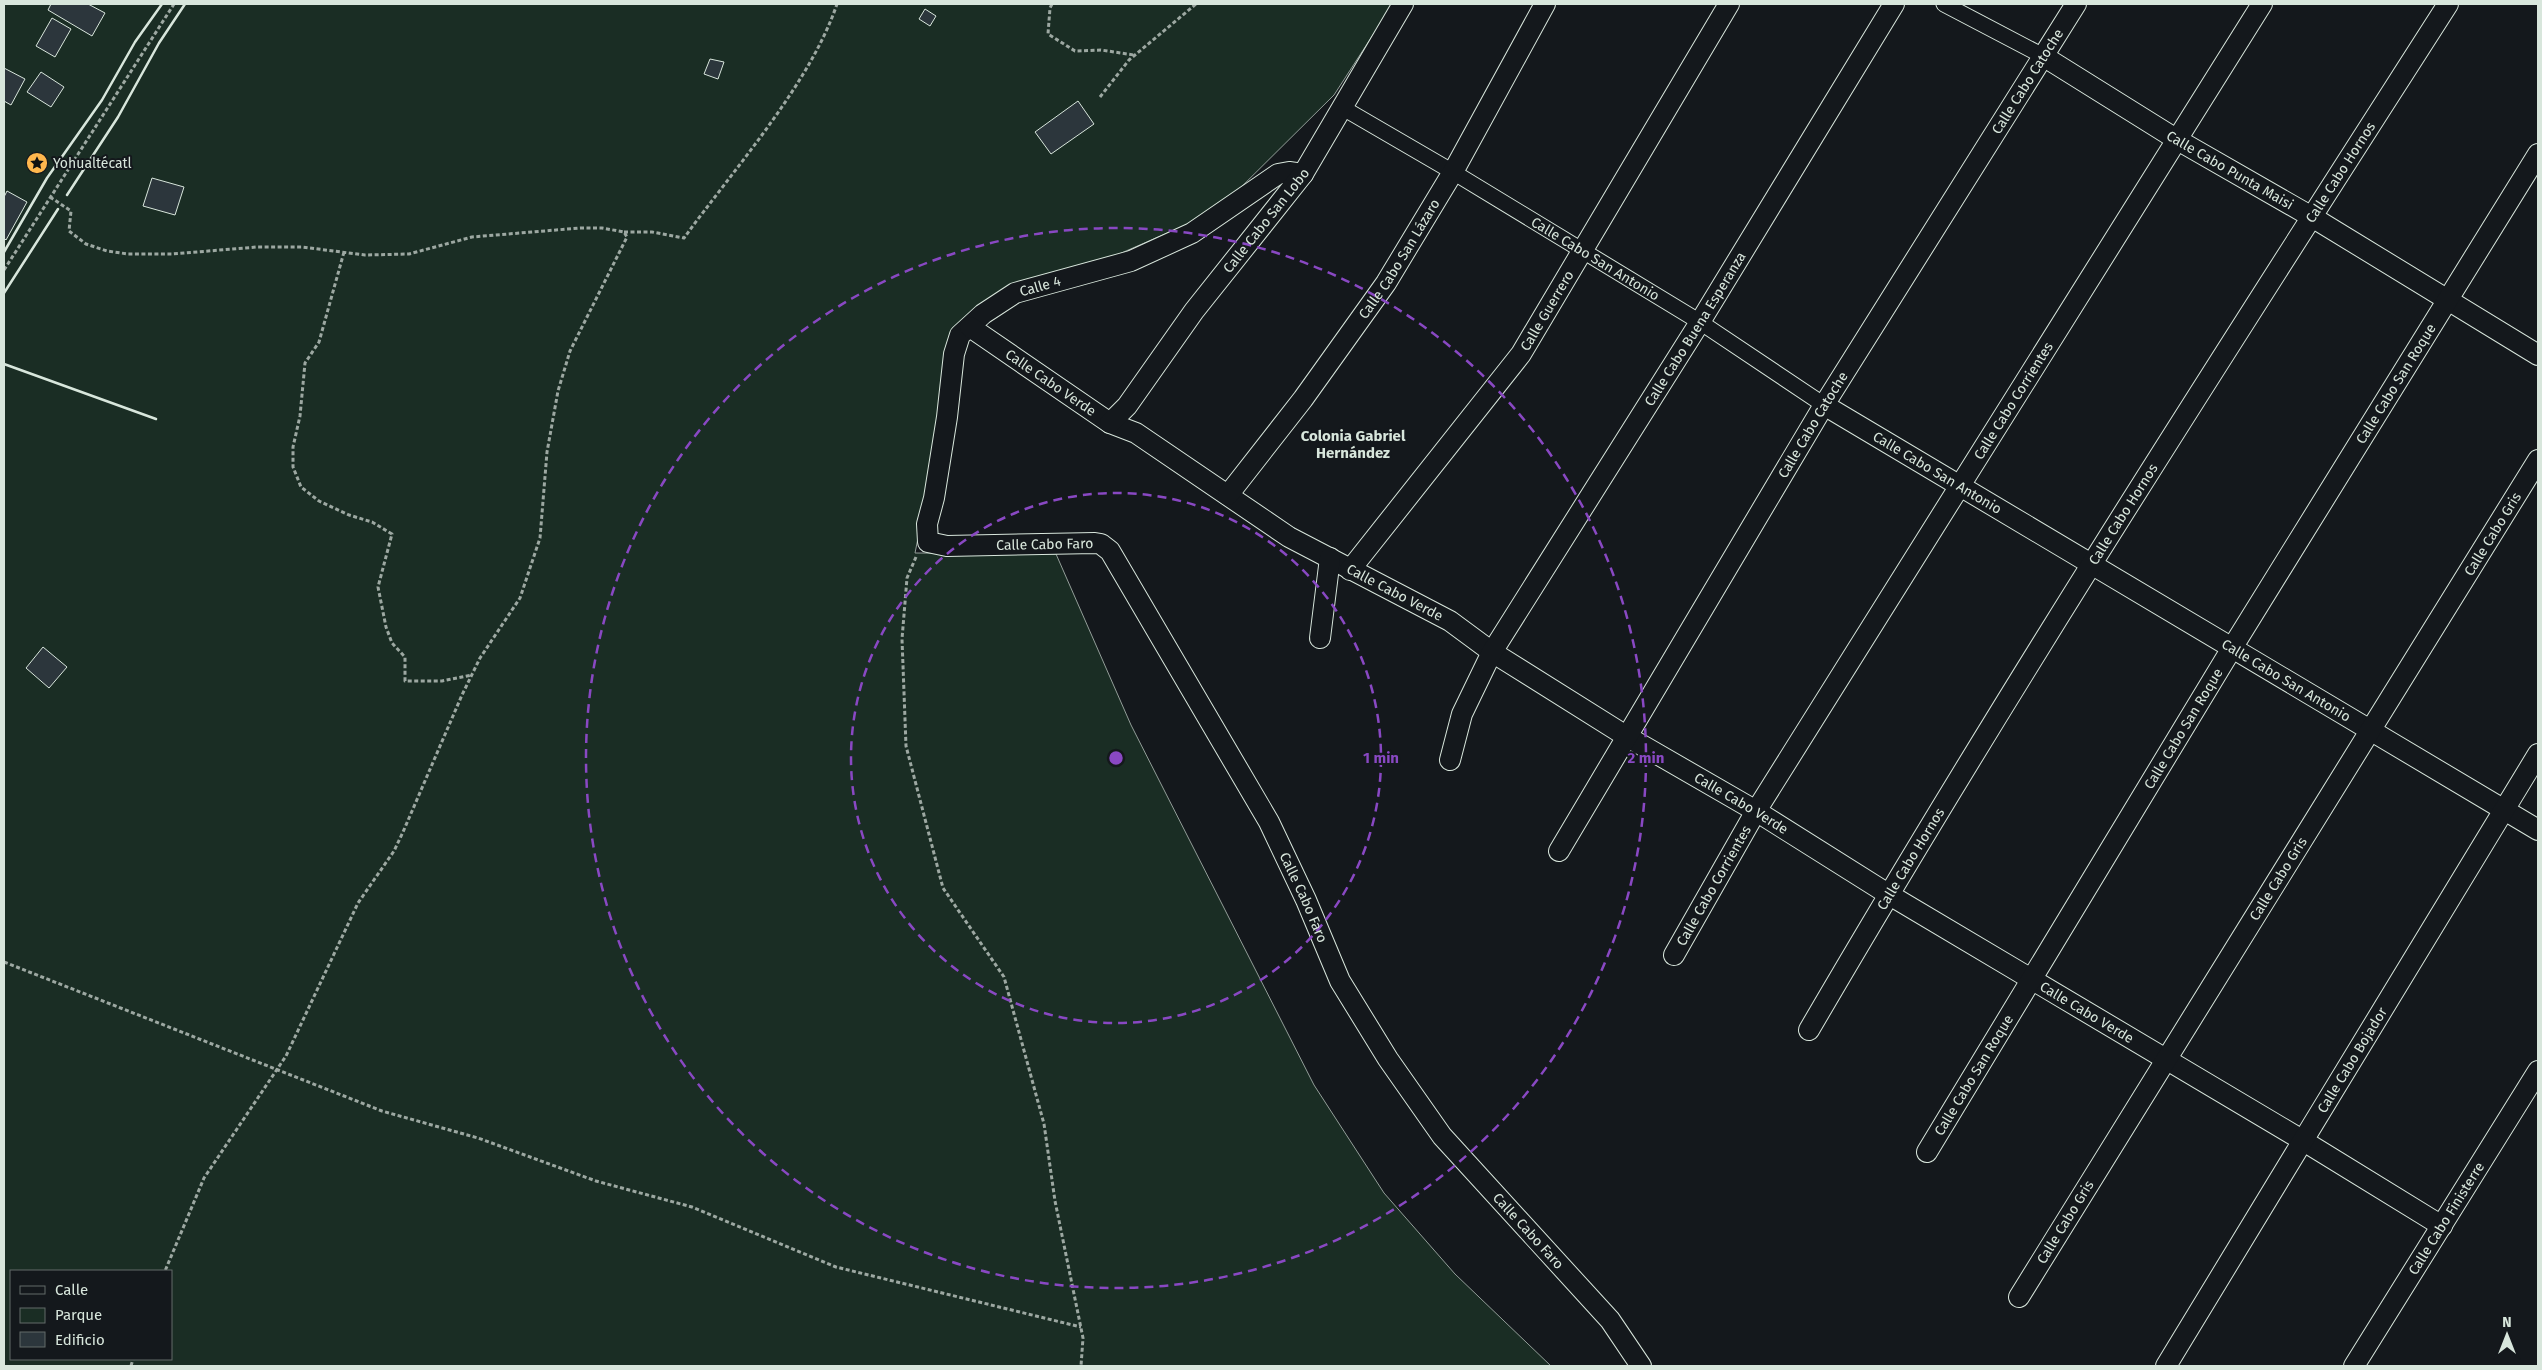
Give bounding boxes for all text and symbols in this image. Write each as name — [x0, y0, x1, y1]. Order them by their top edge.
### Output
street label: Calle Cabo Catoche — [1988, 26, 2067, 137]
street label: Calle Cabo Hornos — [2302, 119, 2379, 226]
street label: Calle Cabo Punta Maisi — [2163, 127, 2296, 214]
place icon: Yohualtécatl — [25, 151, 49, 175]
place label: Yohualtécatl — [53, 155, 132, 172]
street label: Calle Cabo San Lobo — [1220, 166, 1313, 276]
street label: Calle Cabo San Lázaro — [1355, 196, 1444, 322]
street label: Calle Cabo San Antonio — [1528, 214, 1663, 304]
street label: Calle Cabo Buena Esperanza — [1641, 249, 1750, 409]
street label: Calle Guerrero — [1517, 268, 1578, 354]
street label: Calle 4 — [1018, 272, 1063, 300]
street label: Calle Cabo San Roque — [2353, 321, 2440, 447]
street label: Calle Cabo Corrientes — [1970, 339, 2057, 463]
street label: Calle Cabo Verde — [1002, 346, 1099, 420]
street label: Calle Cabo Catoche — [1775, 369, 1852, 481]
district label: Colonia Gabriel Hernández — [1301, 427, 1406, 462]
street label: Calle Cabo San Antonio — [1870, 428, 2005, 518]
street label: Calle Cabo Hornos — [2085, 460, 2162, 568]
street label: Calle Cabo Gris — [2461, 489, 2525, 579]
street label: Calle Cabo Faro — [996, 535, 1094, 554]
street label: Calle Cabo Verde — [1344, 561, 1446, 625]
street label: Calle Cabo San Antonio — [2218, 636, 2354, 726]
street label: Calle Cabo San Roque — [2141, 665, 2227, 792]
centre of rings — [1107, 749, 1125, 767]
text: 1 min — [1363, 749, 1399, 767]
text: 2 min — [1628, 749, 1664, 767]
street label: Calle Cabo Verde — [1691, 769, 1791, 838]
street label: Calle Cabo Hornos — [1874, 804, 1948, 913]
street label: Calle Cabo Corrientes — [1673, 822, 1755, 949]
street label: Calle Cabo Gris — [2246, 834, 2311, 924]
street label: Calle Cabo Faro — [1276, 850, 1331, 945]
street label: Calle Cabo Verde — [2037, 978, 2137, 1047]
street label: Calle Cabo Bojador — [2314, 1004, 2391, 1116]
street label: Calle Cabo San Roque — [1931, 1012, 2017, 1139]
street label: Calle Cabo Finisterre — [2405, 1159, 2488, 1278]
street label: Calle Cabo Gris — [2033, 1177, 2098, 1267]
street label: Calle Cabo Faro — [1489, 1189, 1567, 1273]
legend — [10, 1270, 172, 1360]
text: Calle — [55, 1281, 88, 1299]
text: Parque — [55, 1306, 102, 1324]
north arrow — [2482, 1310, 2532, 1360]
text: N — [2502, 1314, 2512, 1331]
text: Edificio — [55, 1331, 105, 1349]

